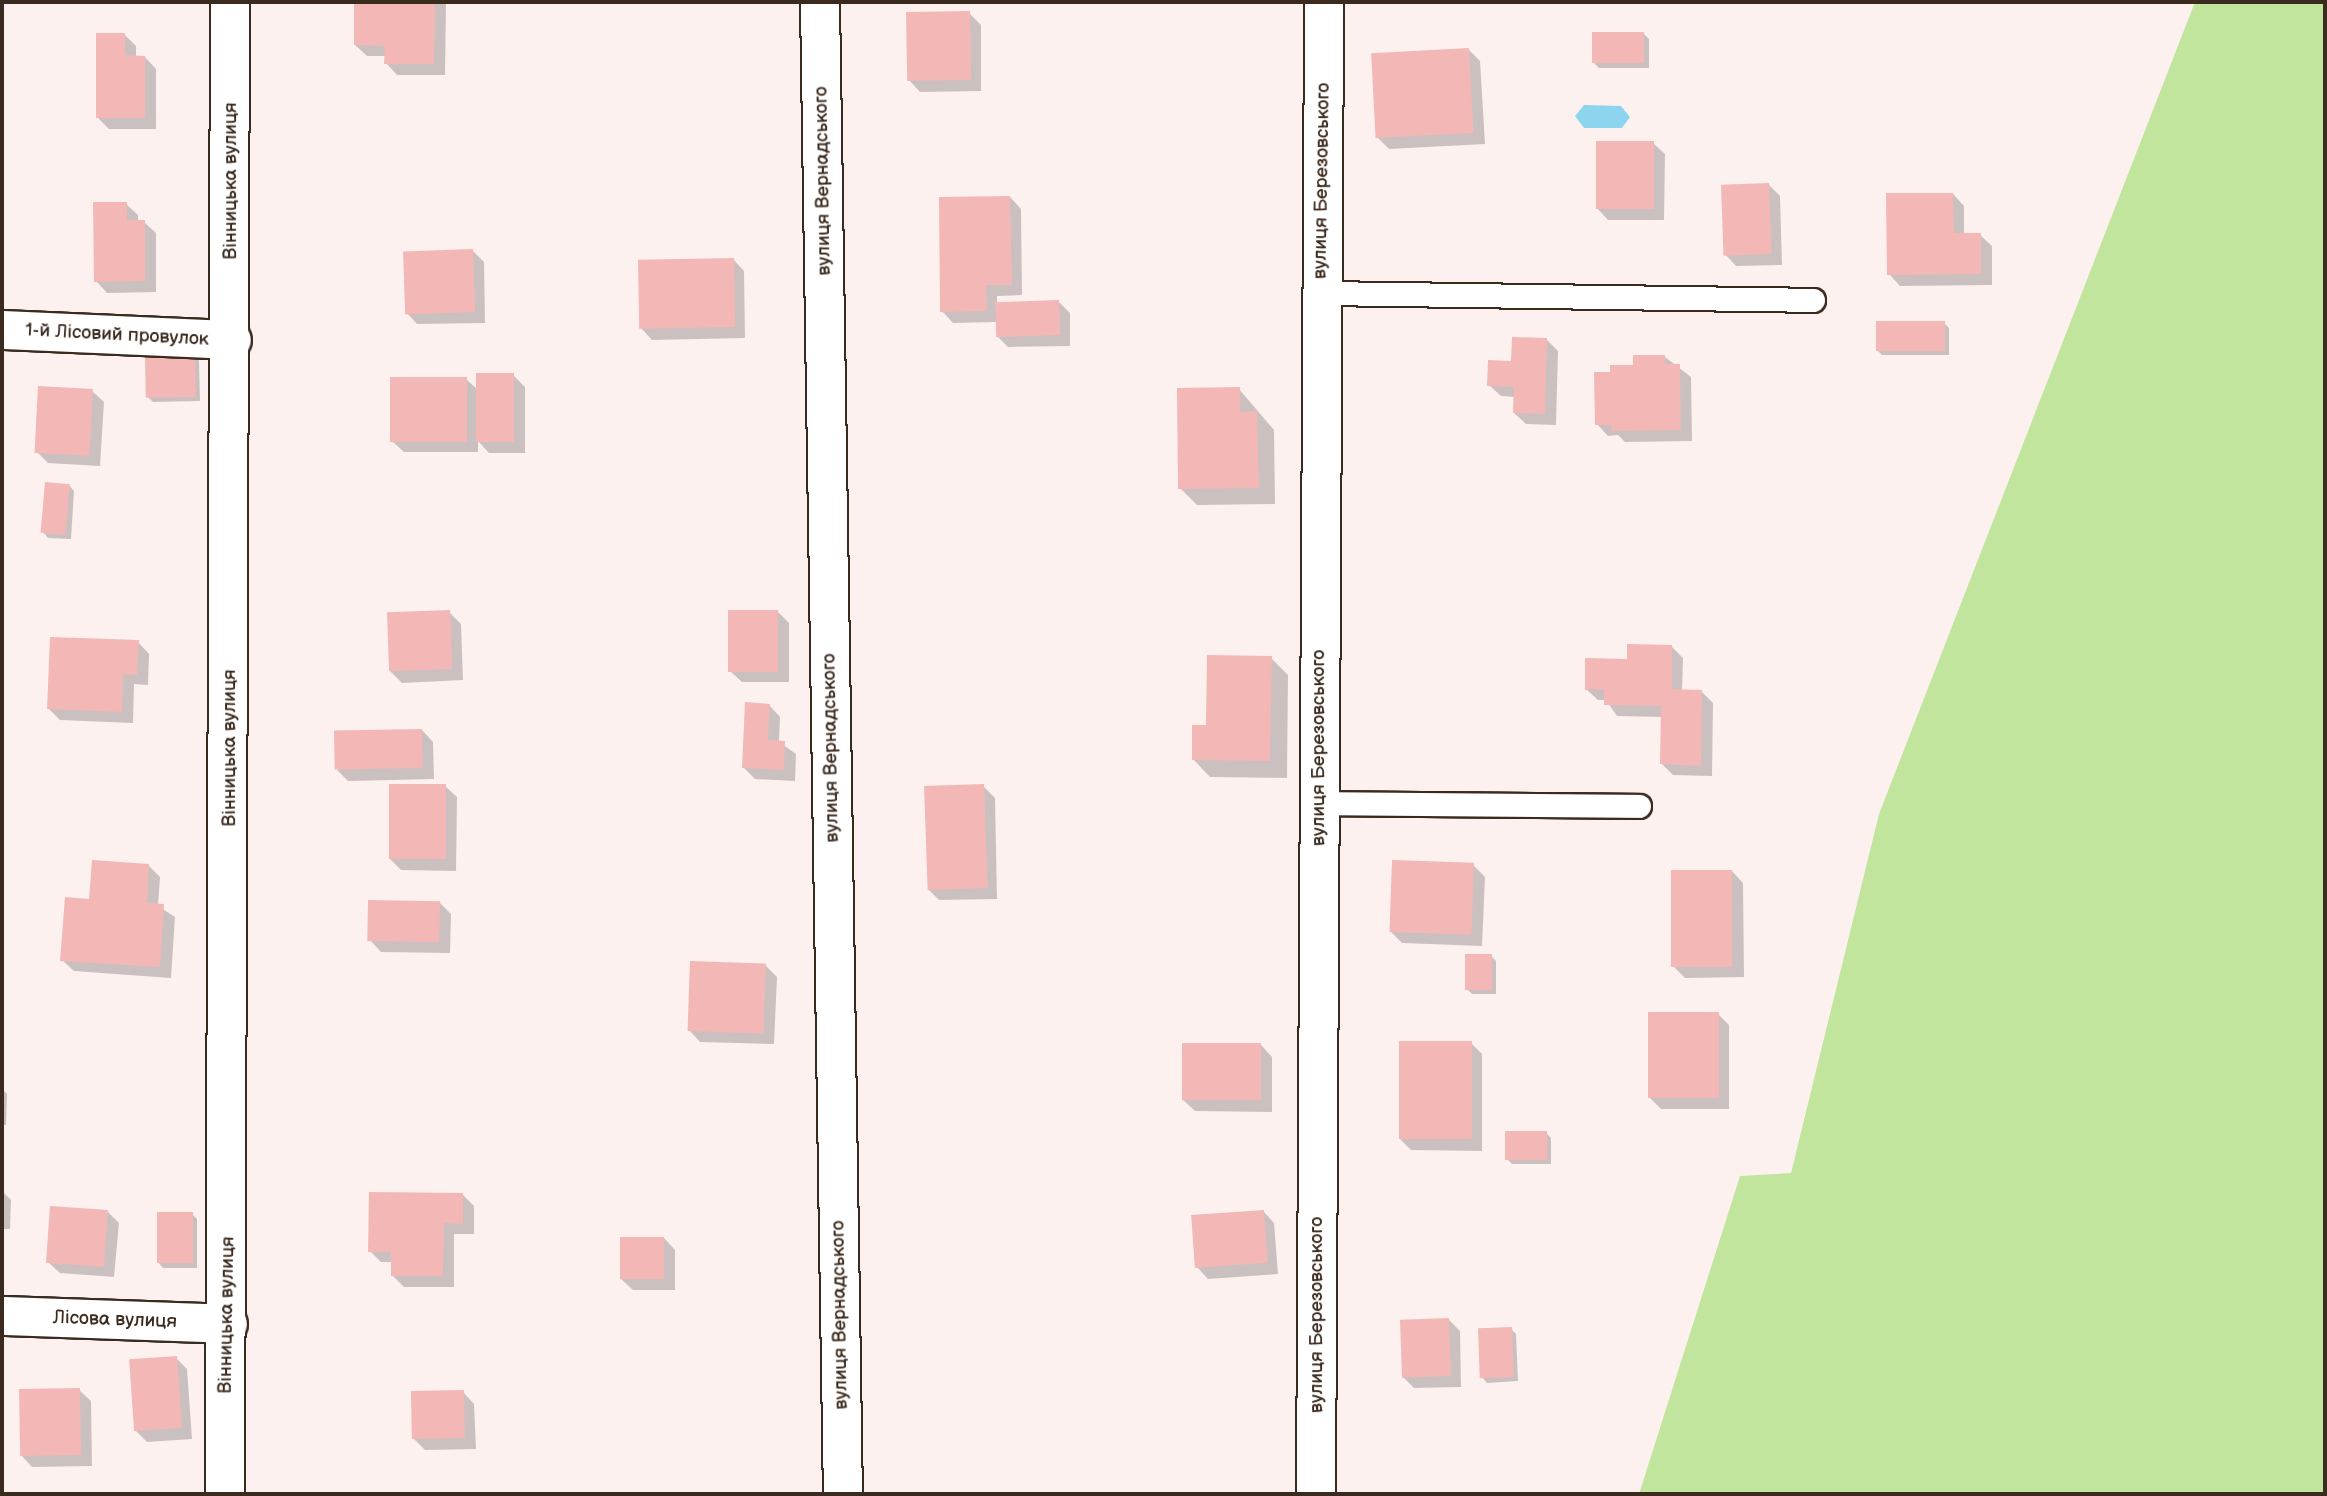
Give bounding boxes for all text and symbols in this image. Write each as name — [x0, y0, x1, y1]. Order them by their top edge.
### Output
street label: вулиця Березовського — [1309, 83, 1335, 279]
street label: вулиця Вернадського — [810, 86, 836, 276]
street label: Вінницька вулиця — [220, 102, 242, 260]
street label: 1-й Лісовий провулок — [25, 319, 209, 351]
street label: вулиця Березовського — [1308, 650, 1330, 846]
street label: вулиця Вернадського — [818, 653, 844, 843]
street label: Вінницька вулиця — [219, 669, 241, 827]
street label: вулиця Березовського — [1306, 1217, 1328, 1413]
street label: вулиця Вернадського — [827, 1220, 853, 1410]
street label: Вінницька вулиця — [214, 1236, 240, 1394]
street label: Лісова вулиця — [53, 1306, 177, 1334]

